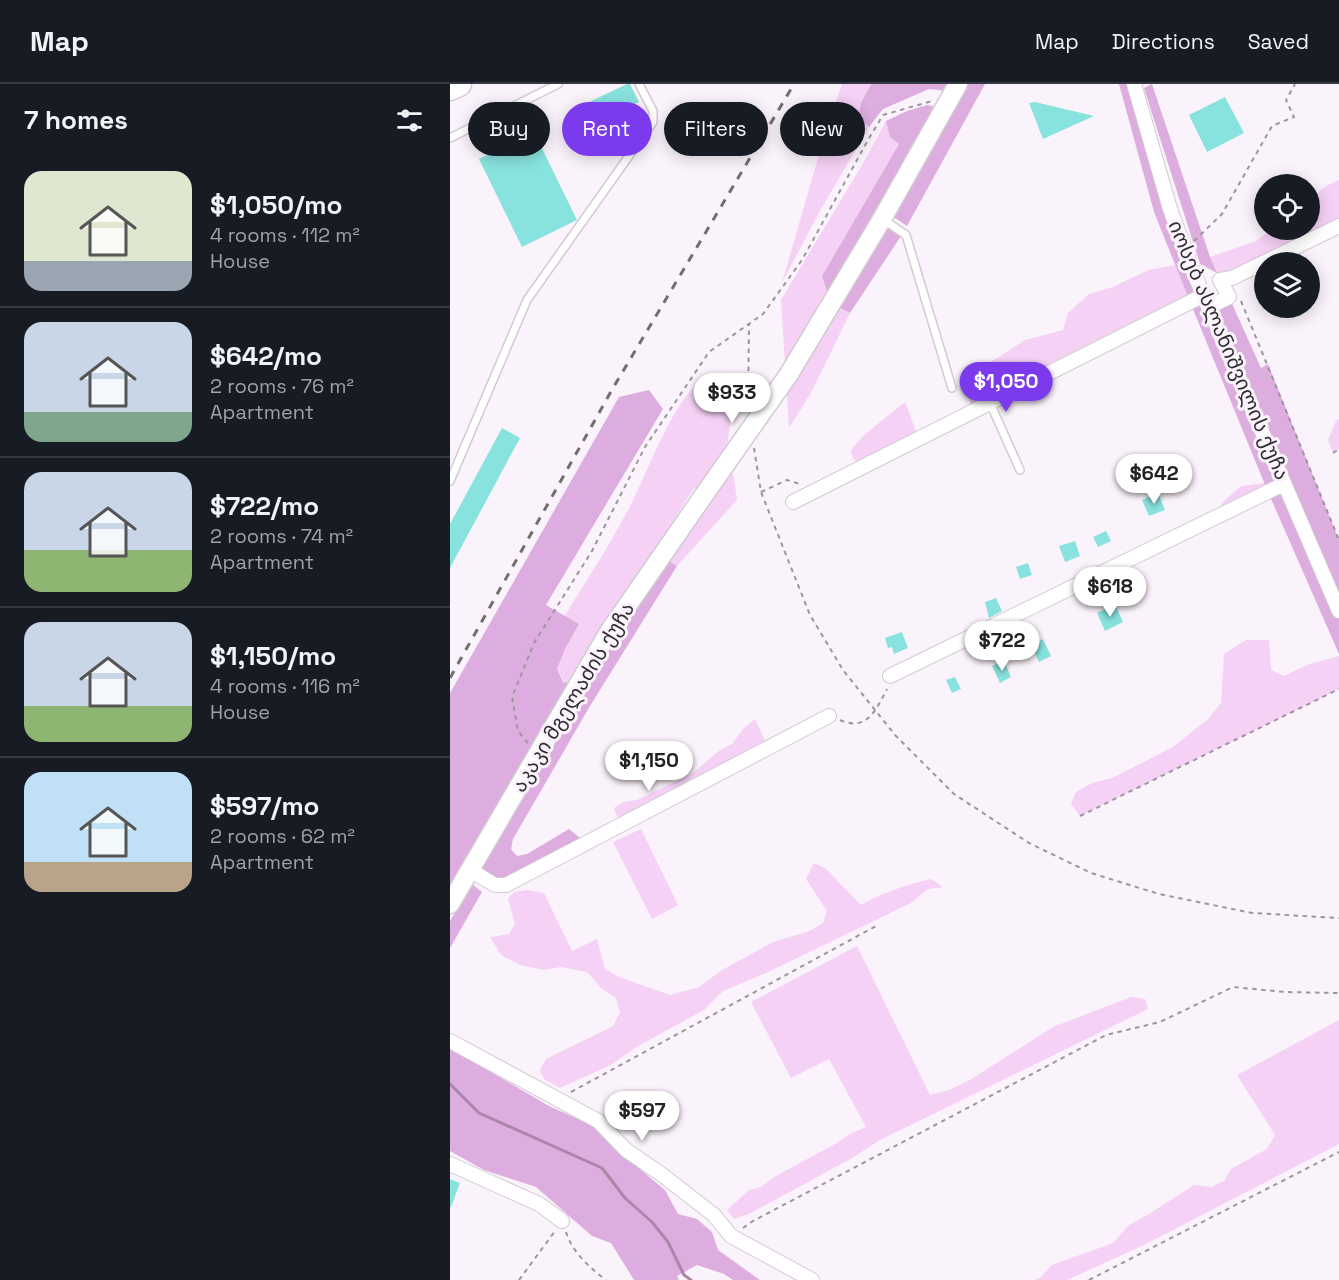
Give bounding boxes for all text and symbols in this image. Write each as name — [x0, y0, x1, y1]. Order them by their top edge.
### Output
text: Map — [30, 23, 89, 59]
text: Map — [1035, 28, 1079, 55]
text: Directions — [1112, 28, 1215, 55]
text: Saved — [1248, 28, 1309, 55]
chip: Buy — [468, 102, 550, 156]
chip: Rent — [562, 102, 652, 156]
chip: Filters — [664, 102, 768, 156]
chip: New — [780, 102, 865, 156]
text: 7 homes — [24, 103, 128, 137]
icon: filters — [393, 104, 426, 137]
map controls — [1254, 174, 1320, 318]
button: locate — [1254, 174, 1320, 240]
text: $1,050/mo — [210, 188, 342, 222]
icon: home — [72, 195, 144, 267]
street label: იოსებ ასლანიშვილის ქუჩა — [1162, 216, 1296, 484]
text: 4 rooms · 112 m² — [210, 222, 360, 248]
text: House — [210, 248, 270, 274]
button: layers — [1254, 252, 1320, 318]
text: $642/mo — [210, 339, 322, 373]
icon: home — [72, 346, 144, 418]
pin: $1,050 — [957, 362, 1055, 413]
text: $1,050 — [974, 368, 1038, 394]
text: 2 rooms · 76 m² — [210, 373, 354, 399]
pin: $933 — [696, 373, 768, 424]
text: $933 — [708, 379, 756, 405]
text: Apartment — [210, 399, 314, 425]
pin: $642 — [1118, 454, 1190, 505]
text: $642 — [1129, 460, 1179, 486]
text: $722/mo — [210, 489, 319, 523]
icon: home — [72, 496, 144, 568]
text: 2 rooms · 74 m² — [210, 523, 353, 549]
text: Apartment — [210, 549, 314, 575]
pin: $618 — [1074, 567, 1146, 618]
text: $618 — [1087, 573, 1133, 599]
street label: აკაკი მგელაძის ქუჩა — [506, 597, 640, 797]
pin: $722 — [966, 621, 1038, 672]
text: $722 — [979, 627, 1025, 653]
text: $1,150/mo — [210, 639, 336, 673]
icon: home — [72, 646, 144, 718]
text: 4 rooms · 116 m² — [210, 673, 360, 699]
text: House — [210, 699, 270, 725]
pin: $1,150 — [600, 741, 698, 792]
text: $1,150 — [619, 747, 679, 773]
text: $597/mo — [210, 789, 320, 823]
icon: home — [72, 796, 144, 868]
text: 2 rooms · 62 m² — [210, 823, 355, 849]
text: Apartment — [210, 849, 314, 875]
pin: $597 — [606, 1091, 678, 1142]
text: $597 — [618, 1097, 666, 1123]

